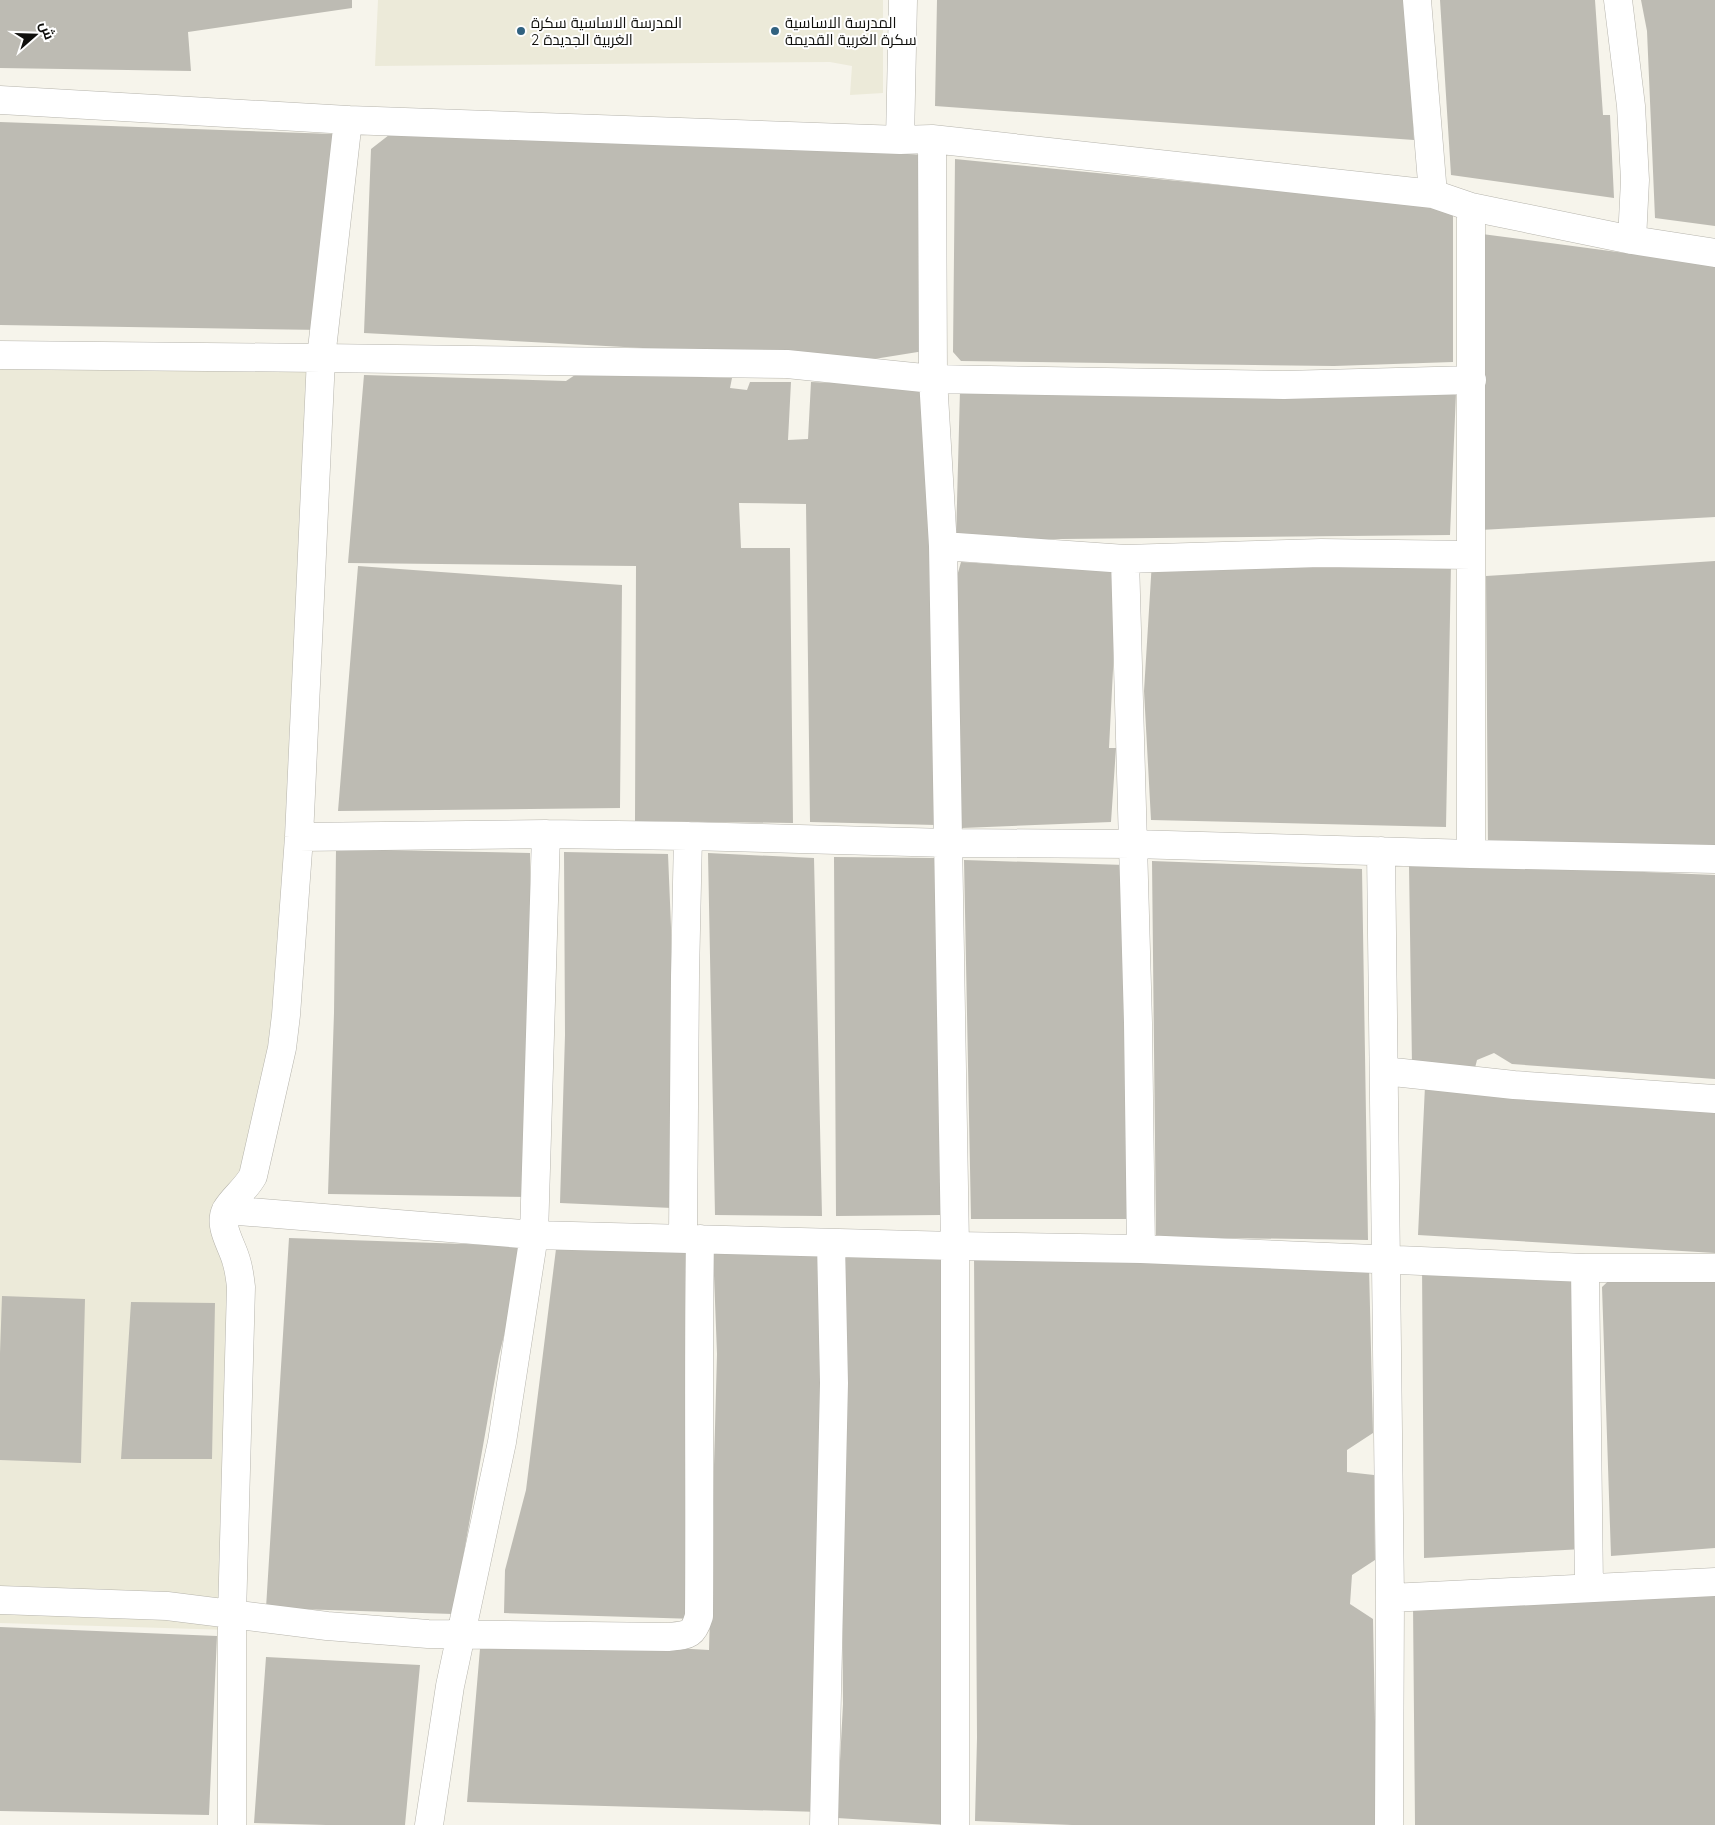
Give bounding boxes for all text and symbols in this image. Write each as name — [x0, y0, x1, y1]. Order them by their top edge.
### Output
north arrow — [10, 10, 60, 60]
place label: المدرسة الاساسية سكرة الغربية الجديدة 2 — [531, 13, 682, 49]
place label: المدرسة الاساسية سكرة الغربية القديمة — [785, 13, 917, 49]
text: ش — [36, 19, 59, 42]
marker: المدرسة الاساسية سكرة الغربية الجديدة 2 — [515, 25, 527, 37]
marker: المدرسة الاساسية سكرة الغربية القديمة — [769, 25, 781, 37]

